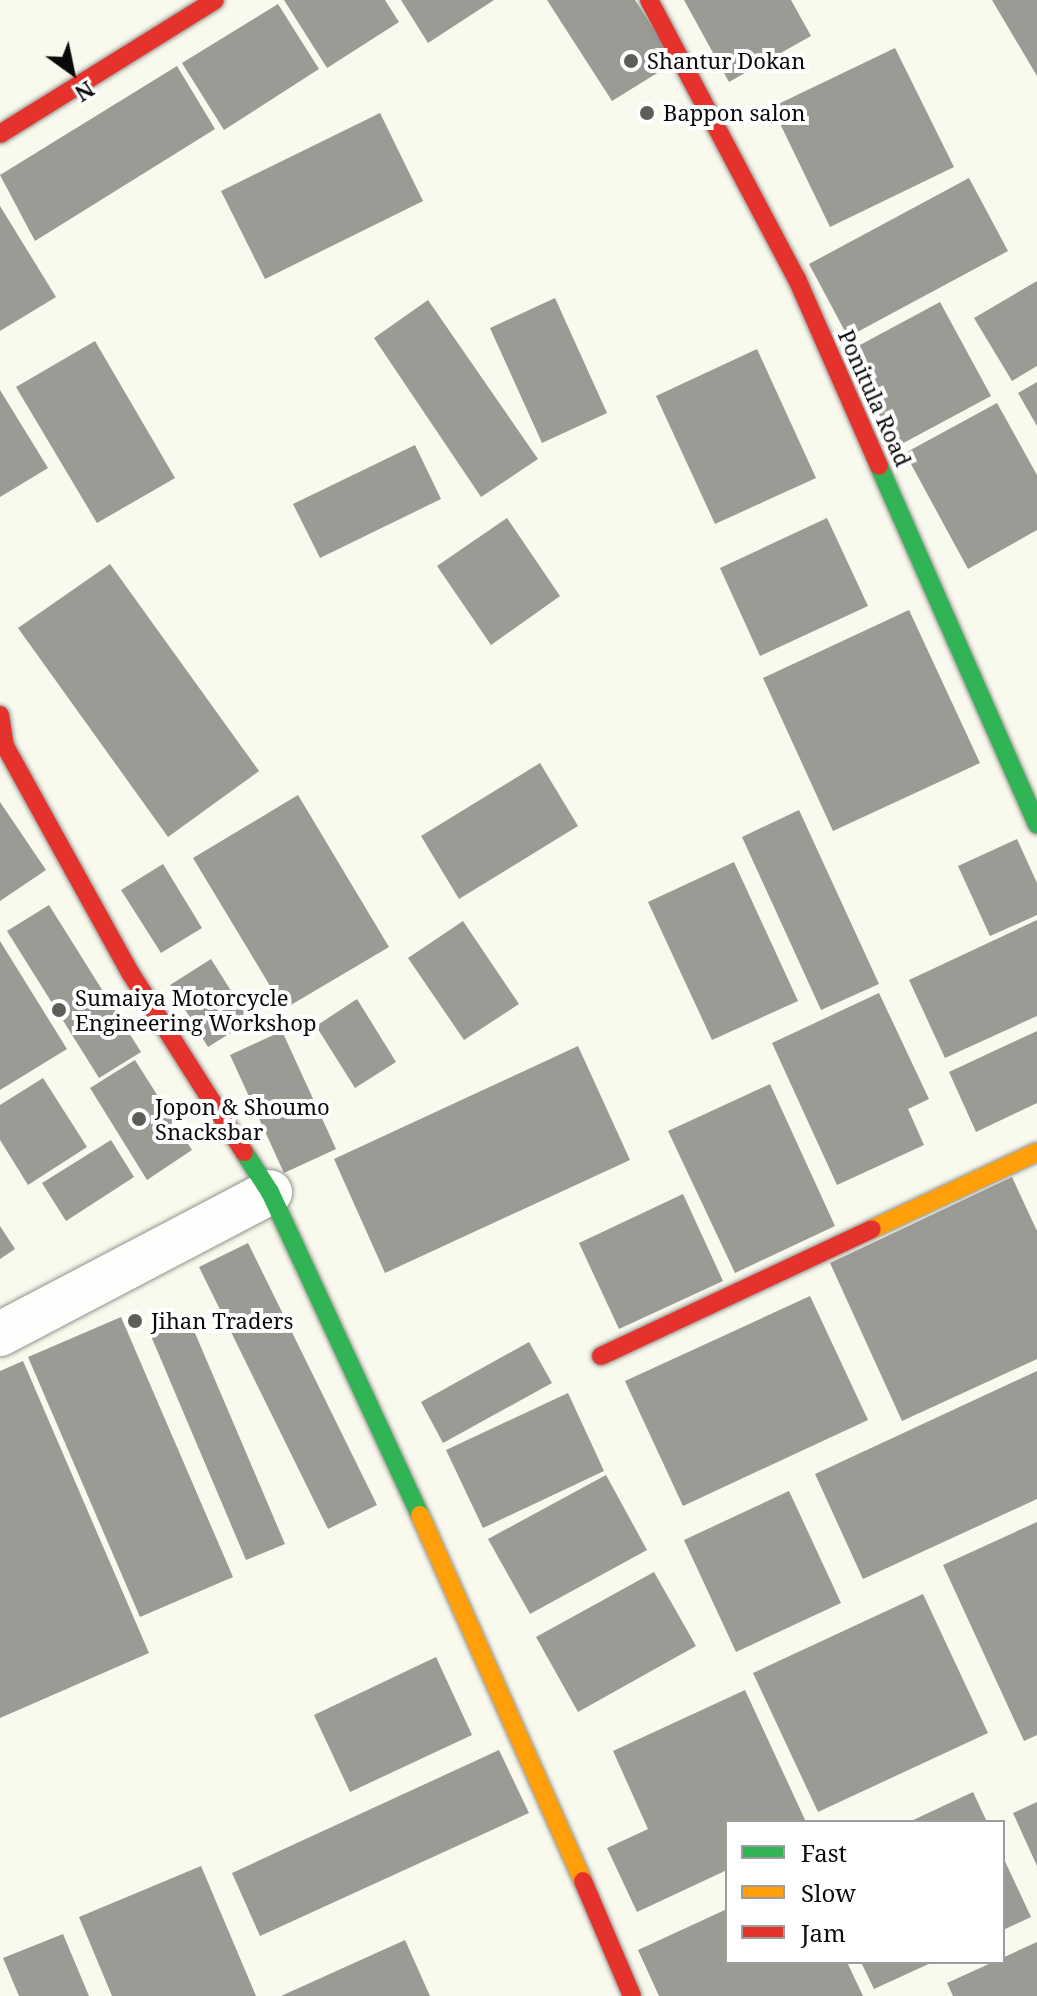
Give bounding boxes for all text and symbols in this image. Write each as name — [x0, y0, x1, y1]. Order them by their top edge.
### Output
north arrow — [32, 32, 112, 112]
place label: Shantur Dokan — [647, 48, 805, 74]
marker: Shantur Dokan — [622, 52, 640, 70]
text: N — [70, 75, 101, 109]
place label: Bappon salon — [663, 100, 805, 126]
marker: Bappon salon — [638, 104, 656, 122]
street label: Ponitula Road — [833, 326, 917, 470]
place label: Sumaiya Motorcycle Engineering Workshop — [75, 984, 316, 1036]
marker: Sumaiya Motorcycle Engineering Workshop — [50, 1001, 68, 1019]
place label: Jopon & Shoumo Snacksbar — [155, 1093, 330, 1144]
marker: Jopon & Shoumo Snacksbar — [130, 1110, 148, 1128]
place label: Jihan Traders — [151, 1308, 294, 1334]
marker: Jihan Traders — [126, 1312, 144, 1330]
legend — [725, 1820, 1005, 1964]
text: Fast — [801, 1836, 847, 1869]
text: Slow — [801, 1876, 856, 1909]
text: Jam — [801, 1916, 846, 1949]

